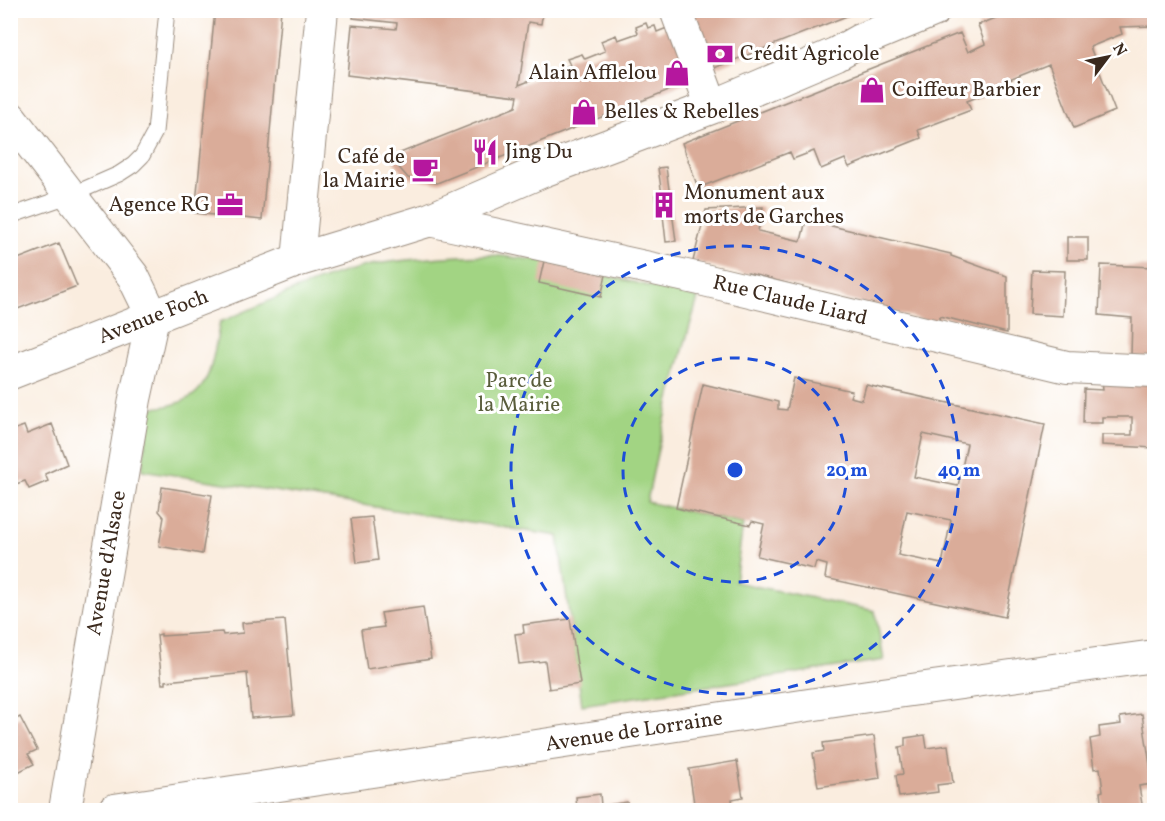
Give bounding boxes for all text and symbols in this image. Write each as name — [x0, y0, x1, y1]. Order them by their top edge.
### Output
north arrow — [1078, 27, 1138, 87]
bank icon: Crédit Agricole — [705, 39, 735, 69]
text: N — [1107, 39, 1132, 61]
place label: Crédit Agricole — [740, 40, 879, 69]
shop icon: Alain Afflelou — [662, 58, 692, 88]
place label: Alain Afflelou — [529, 59, 657, 88]
shop icon: Coiffeur Barbier — [857, 75, 887, 105]
place label: Coiffeur Barbier — [892, 76, 1041, 105]
shop icon: Belles & Rebelles — [569, 97, 599, 127]
place label: Belles & Rebelles — [604, 98, 759, 127]
restaurant icon: Jing Du — [470, 137, 500, 167]
place label: Jing Du — [505, 138, 573, 167]
place label: Café de la Mairie — [323, 143, 405, 196]
cafe icon: Café de la Mairie — [410, 154, 440, 184]
place label: Monument aux morts de Garches — [684, 179, 844, 232]
office icon: Agence RG — [215, 190, 245, 220]
building icon: Monument aux morts de Garches — [649, 190, 679, 220]
place label: Agence RG — [109, 191, 210, 220]
street label: Rue Claude Liard — [710, 268, 870, 333]
street label: Avenue Foch — [94, 282, 213, 351]
park label: Parc de la Mairie — [478, 367, 560, 420]
text: 20 m — [826, 459, 868, 484]
text: 40 m — [938, 459, 980, 484]
centre of rings — [725, 460, 745, 480]
street label: Avenue d'Alsace — [80, 488, 134, 638]
street label: Avenue de Lorraine — [543, 704, 725, 759]

